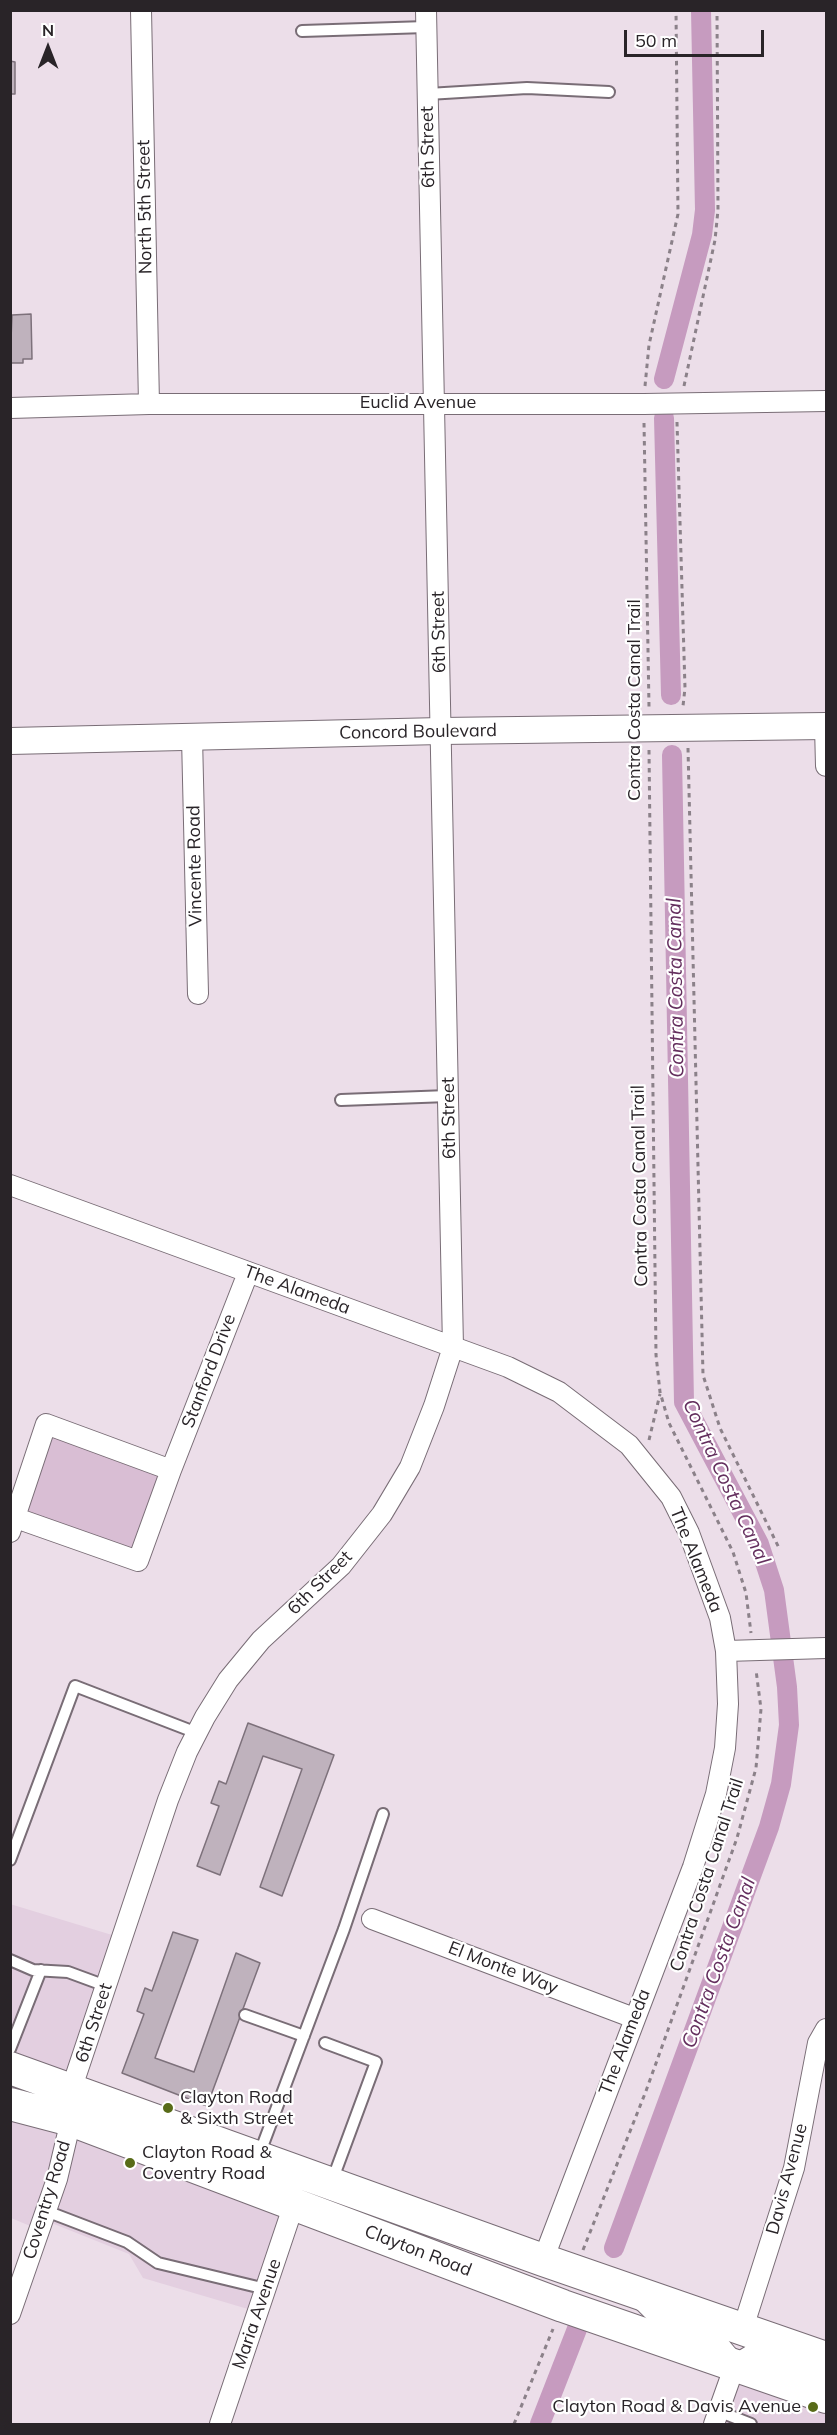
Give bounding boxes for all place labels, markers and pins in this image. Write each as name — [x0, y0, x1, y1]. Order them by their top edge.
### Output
place label: Clayton Road & Sixth Street — [180, 2087, 293, 2130]
marker: Clayton Road & Sixth Street — [161, 2101, 175, 2115]
place label: Clayton Road & Coventry Road — [142, 2142, 272, 2184]
marker: Clayton Road & Coventry Road — [123, 2156, 137, 2170]
place label: Clayton Road & Davis Avenue — [552, 2396, 801, 2418]
marker: Clayton Road & Davis Avenue — [806, 2400, 820, 2414]

